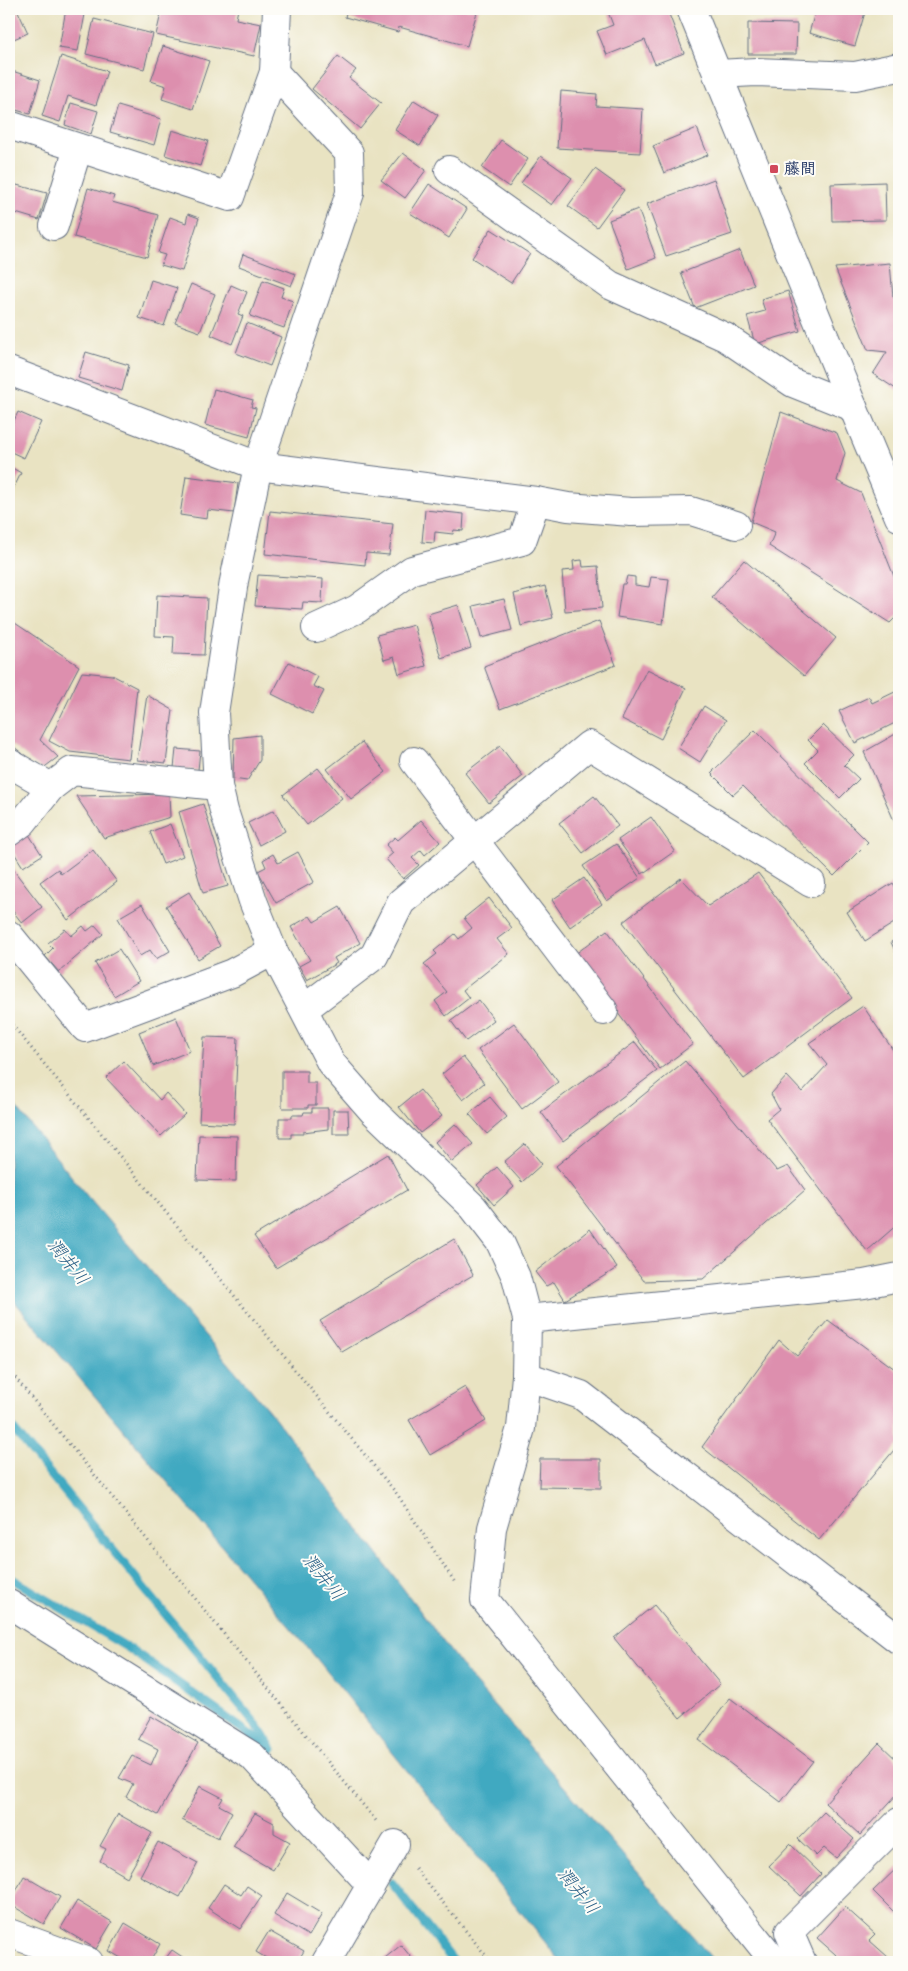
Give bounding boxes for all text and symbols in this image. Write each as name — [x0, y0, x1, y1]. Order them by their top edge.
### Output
place label: 藤間 — [784, 160, 816, 178]
marker: 藤間 — [768, 163, 780, 175]
water label: 潤井川 — [43, 1234, 93, 1290]
water label: 潤井川 — [298, 1549, 348, 1605]
water label: 潤井川 — [553, 1863, 603, 1919]

